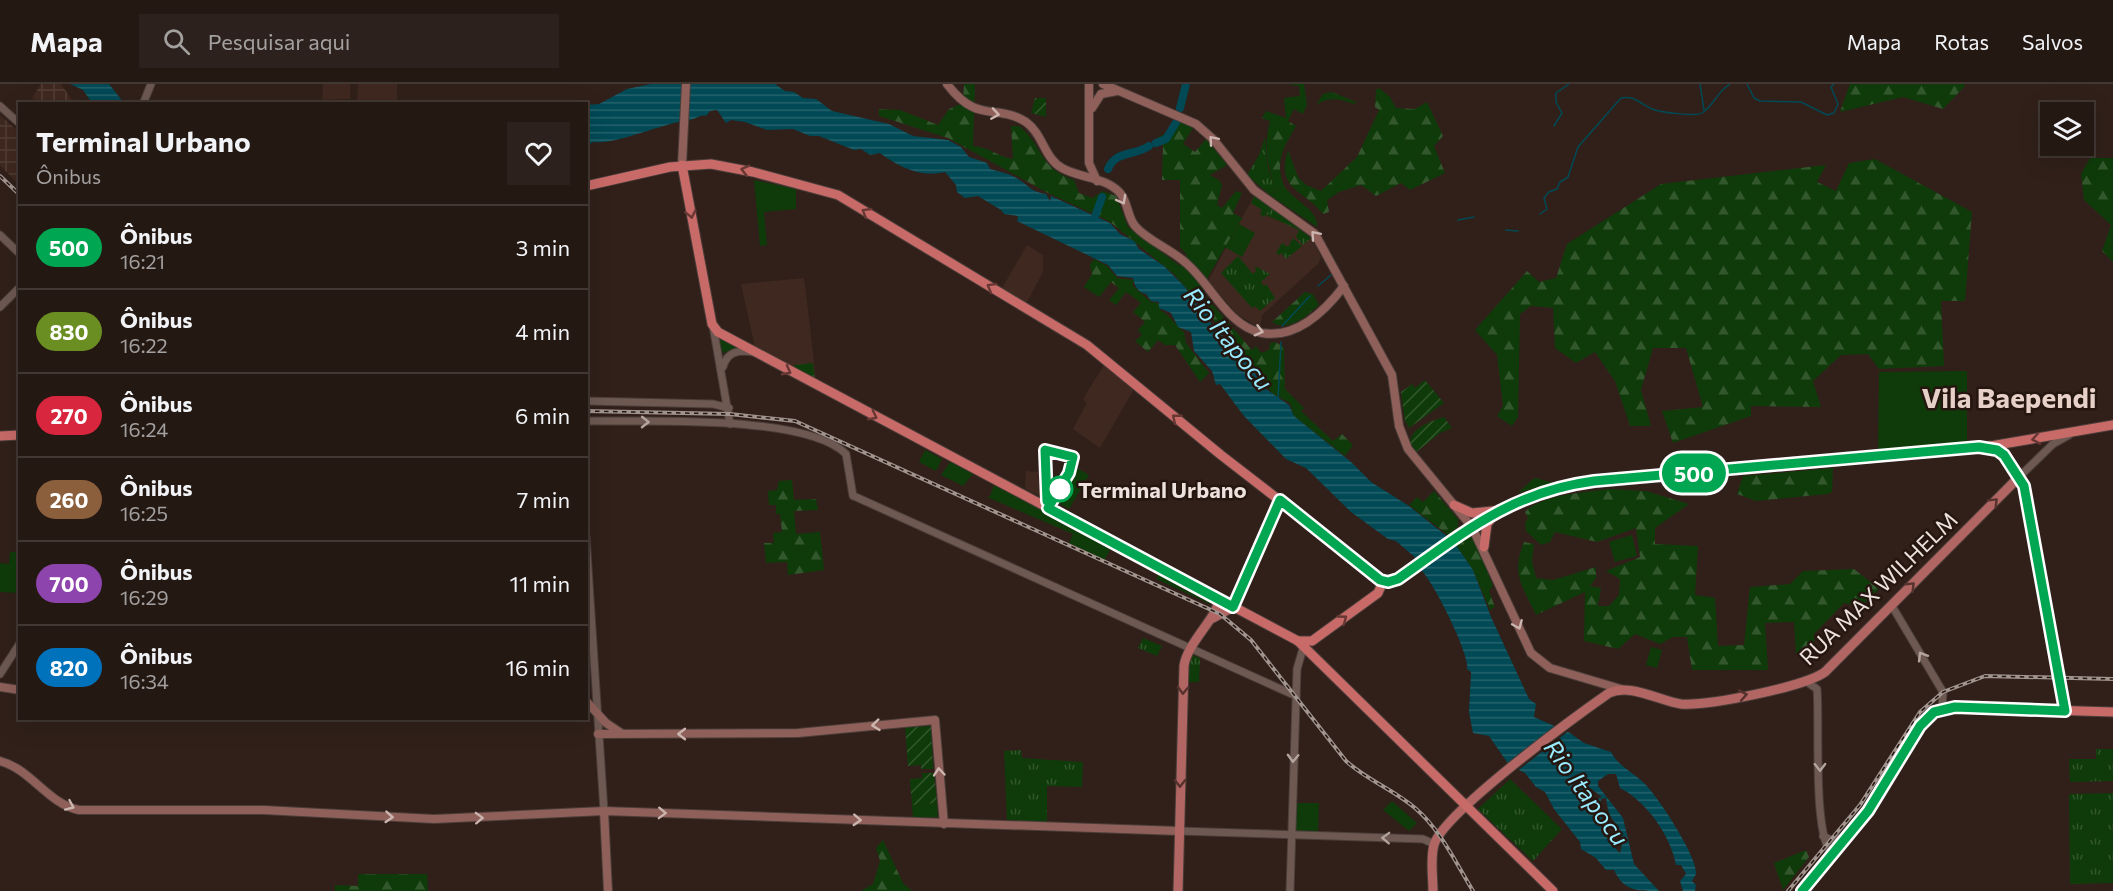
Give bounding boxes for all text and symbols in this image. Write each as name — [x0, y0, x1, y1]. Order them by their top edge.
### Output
search box — [139, 14, 559, 68]
text: Mapa — [30, 24, 103, 58]
icon: search — [160, 25, 193, 58]
text: Pesquisar aqui — [208, 28, 350, 55]
text: Mapa — [1847, 29, 1901, 54]
text: Rotas — [1934, 29, 1989, 54]
text: Salvos — [2022, 29, 2083, 54]
map controls — [2040, 102, 2094, 156]
button: layers — [2040, 102, 2094, 156]
one-way arrow — [989, 107, 999, 120]
button: heart — [507, 122, 570, 185]
text: Terminal Urbano — [36, 124, 251, 158]
one-way arrow — [1209, 136, 1220, 147]
text: Ônibus — [36, 164, 101, 188]
one-way arrow — [740, 164, 750, 177]
one-way arrow — [1115, 193, 1126, 204]
one-way arrow — [684, 208, 697, 218]
one-way arrow — [862, 208, 872, 219]
text: Ônibus — [120, 222, 193, 249]
one-way arrow — [1311, 232, 1322, 242]
text: 3 min — [516, 234, 570, 261]
text: 500 — [49, 235, 89, 260]
text: 16:21 — [120, 249, 165, 273]
water label: Rio Itapocu — [1179, 281, 1279, 395]
one-way arrow — [987, 283, 997, 295]
text: Ônibus — [120, 306, 193, 333]
text: 4 min — [515, 318, 570, 345]
text: 830 — [49, 319, 89, 344]
one-way arrow — [1253, 324, 1264, 336]
text: 16:22 — [120, 333, 168, 357]
one-way arrow — [781, 364, 792, 375]
district label: Vila Baependi — [1921, 380, 2097, 414]
text: Ônibus — [120, 390, 193, 417]
text: 6 min — [515, 402, 570, 429]
text: 270 — [50, 403, 88, 428]
one-way arrow — [867, 409, 877, 420]
one-way arrow — [1172, 414, 1183, 425]
one-way arrow — [640, 416, 649, 428]
text: 16:24 — [120, 417, 168, 441]
one-way arrow — [2032, 432, 2042, 445]
line badge: 500 — [1660, 454, 1728, 492]
text: 500 — [1674, 461, 1714, 486]
text: Ônibus — [120, 474, 193, 501]
marker: Terminal Urbano — [1047, 476, 1073, 502]
place label: Terminal Urbano — [1078, 476, 1247, 503]
text: 7 min — [517, 486, 570, 513]
text: 260 — [50, 487, 88, 512]
one-way arrow — [1986, 499, 1997, 510]
text: 16:25 — [120, 501, 168, 525]
street label: RUA MAX WILHELM — [1793, 506, 1963, 670]
text: Ônibus — [120, 558, 193, 585]
text: 11 min — [510, 570, 570, 597]
text: 700 — [49, 571, 89, 596]
one-way arrow — [1904, 583, 1915, 594]
text: 16:29 — [120, 585, 169, 609]
one-way arrow — [1336, 615, 1347, 626]
one-way arrow — [1511, 618, 1523, 629]
text: Ônibus — [120, 642, 193, 669]
one-way arrow — [1918, 652, 1929, 662]
text: 16 min — [506, 654, 570, 681]
text: 820 — [50, 655, 88, 680]
text: 16:34 — [120, 669, 169, 693]
one-way arrow — [1176, 686, 1189, 695]
one-way arrow — [1738, 689, 1748, 702]
one-way arrow — [872, 718, 881, 731]
one-way arrow — [677, 728, 686, 740]
water label: Rio Itapocu — [1539, 733, 1635, 851]
one-way arrow — [1287, 753, 1300, 762]
one-way arrow — [1813, 762, 1826, 771]
one-way arrow — [933, 767, 946, 776]
one-way arrow — [1174, 778, 1186, 787]
one-way arrow — [64, 799, 75, 811]
one-way arrow — [658, 806, 667, 819]
one-way arrow — [384, 810, 393, 823]
one-way arrow — [474, 811, 483, 824]
one-way arrow — [853, 814, 862, 827]
one-way arrow — [1381, 831, 1390, 844]

